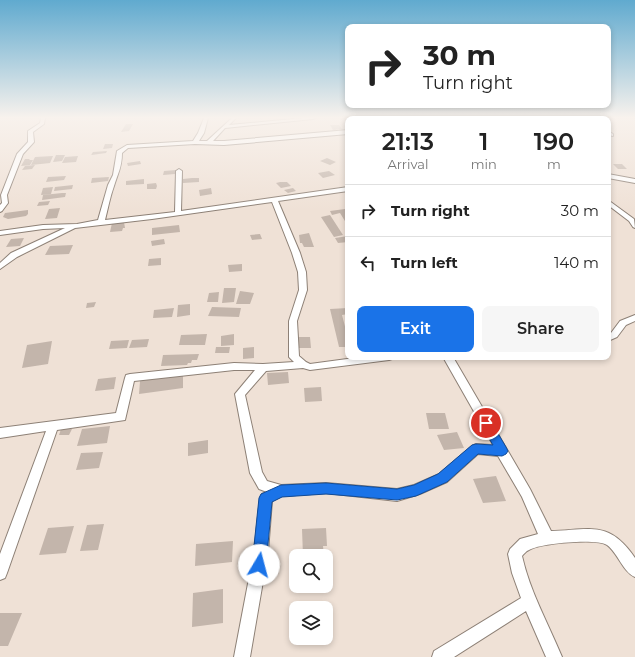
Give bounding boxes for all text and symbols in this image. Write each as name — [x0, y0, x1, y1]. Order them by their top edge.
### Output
text: 30 m — [423, 38, 496, 72]
icon: right — [357, 40, 409, 92]
text: Turn right — [423, 72, 513, 94]
text: 21:13 — [382, 127, 434, 156]
text: 1 — [479, 127, 488, 156]
text: 190 — [534, 127, 574, 156]
text: Arrival — [387, 156, 428, 172]
text: min — [471, 156, 497, 172]
text: m — [547, 156, 561, 172]
icon: right — [357, 200, 379, 222]
text: Turn right — [391, 201, 470, 220]
text: 30 m — [561, 201, 599, 220]
icon: left — [357, 252, 379, 274]
text: Turn left — [391, 253, 458, 272]
text: 140 m — [554, 253, 599, 272]
button: Exit — [357, 306, 474, 352]
button: Share — [482, 306, 599, 352]
pin — [469, 406, 503, 440]
icon: arrive — [475, 412, 497, 434]
position arrow — [238, 544, 280, 586]
map controls — [289, 549, 333, 645]
button: search — [289, 549, 333, 593]
button: layers — [289, 601, 333, 645]

